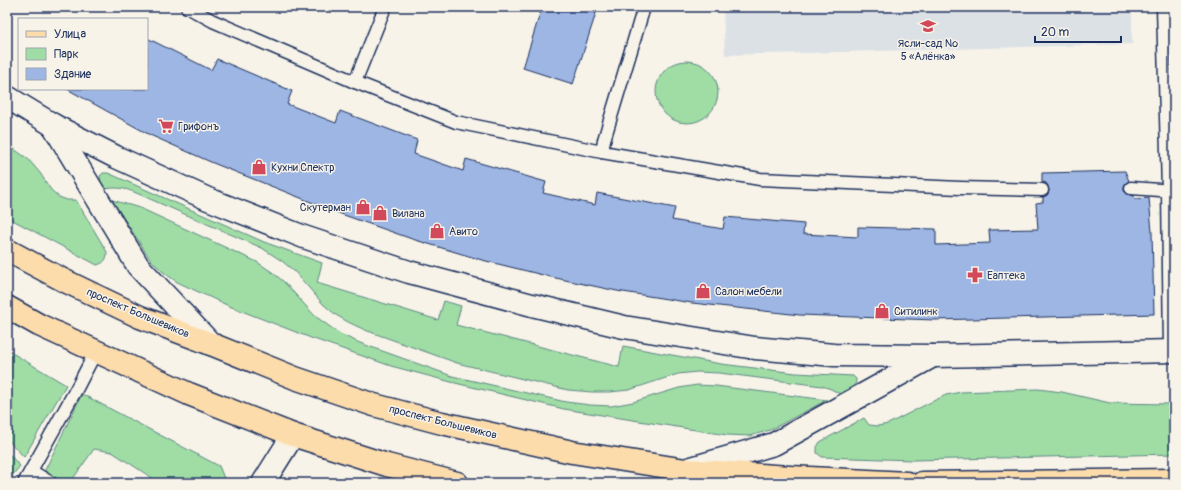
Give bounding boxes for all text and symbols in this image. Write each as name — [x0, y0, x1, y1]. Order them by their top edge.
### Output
school or university icon: Ясли-сад № 5 «Алёнка» — [919, 17, 937, 35]
legend — [18, 18, 148, 90]
scale bar — [1035, 18, 1121, 44]
text: 20 m — [1041, 25, 1070, 40]
text: Улица — [54, 27, 86, 42]
place label: Ясли-сад № 5 «Алёнка» — [898, 37, 959, 63]
text: Парк — [54, 47, 79, 62]
text: Здание — [54, 67, 91, 82]
supermarket icon: Грифонъ — [157, 117, 175, 135]
place label: Грифонъ — [178, 120, 220, 133]
shop icon: Кухни Спектр — [250, 158, 268, 176]
place label: Кухни Спектр — [271, 161, 334, 174]
shop icon: Скутерман — [354, 198, 372, 216]
place label: Скутерман — [300, 201, 351, 214]
shop icon: Вилана — [371, 204, 389, 222]
place label: Вилана — [392, 207, 425, 220]
shop icon: Авито — [428, 222, 446, 240]
place label: Авито — [449, 225, 478, 238]
pharmacy icon: Еаптека — [966, 266, 984, 284]
place label: Еаптека — [987, 269, 1025, 282]
shop icon: Салон мебели — [694, 282, 712, 300]
street label: проспект Большевиков — [84, 285, 192, 341]
place label: Салон мебели — [715, 285, 782, 298]
shop icon: Ситилинк — [873, 302, 891, 320]
place label: Ситилинк — [894, 305, 938, 318]
street label: проспект Большевиков — [388, 402, 498, 442]

